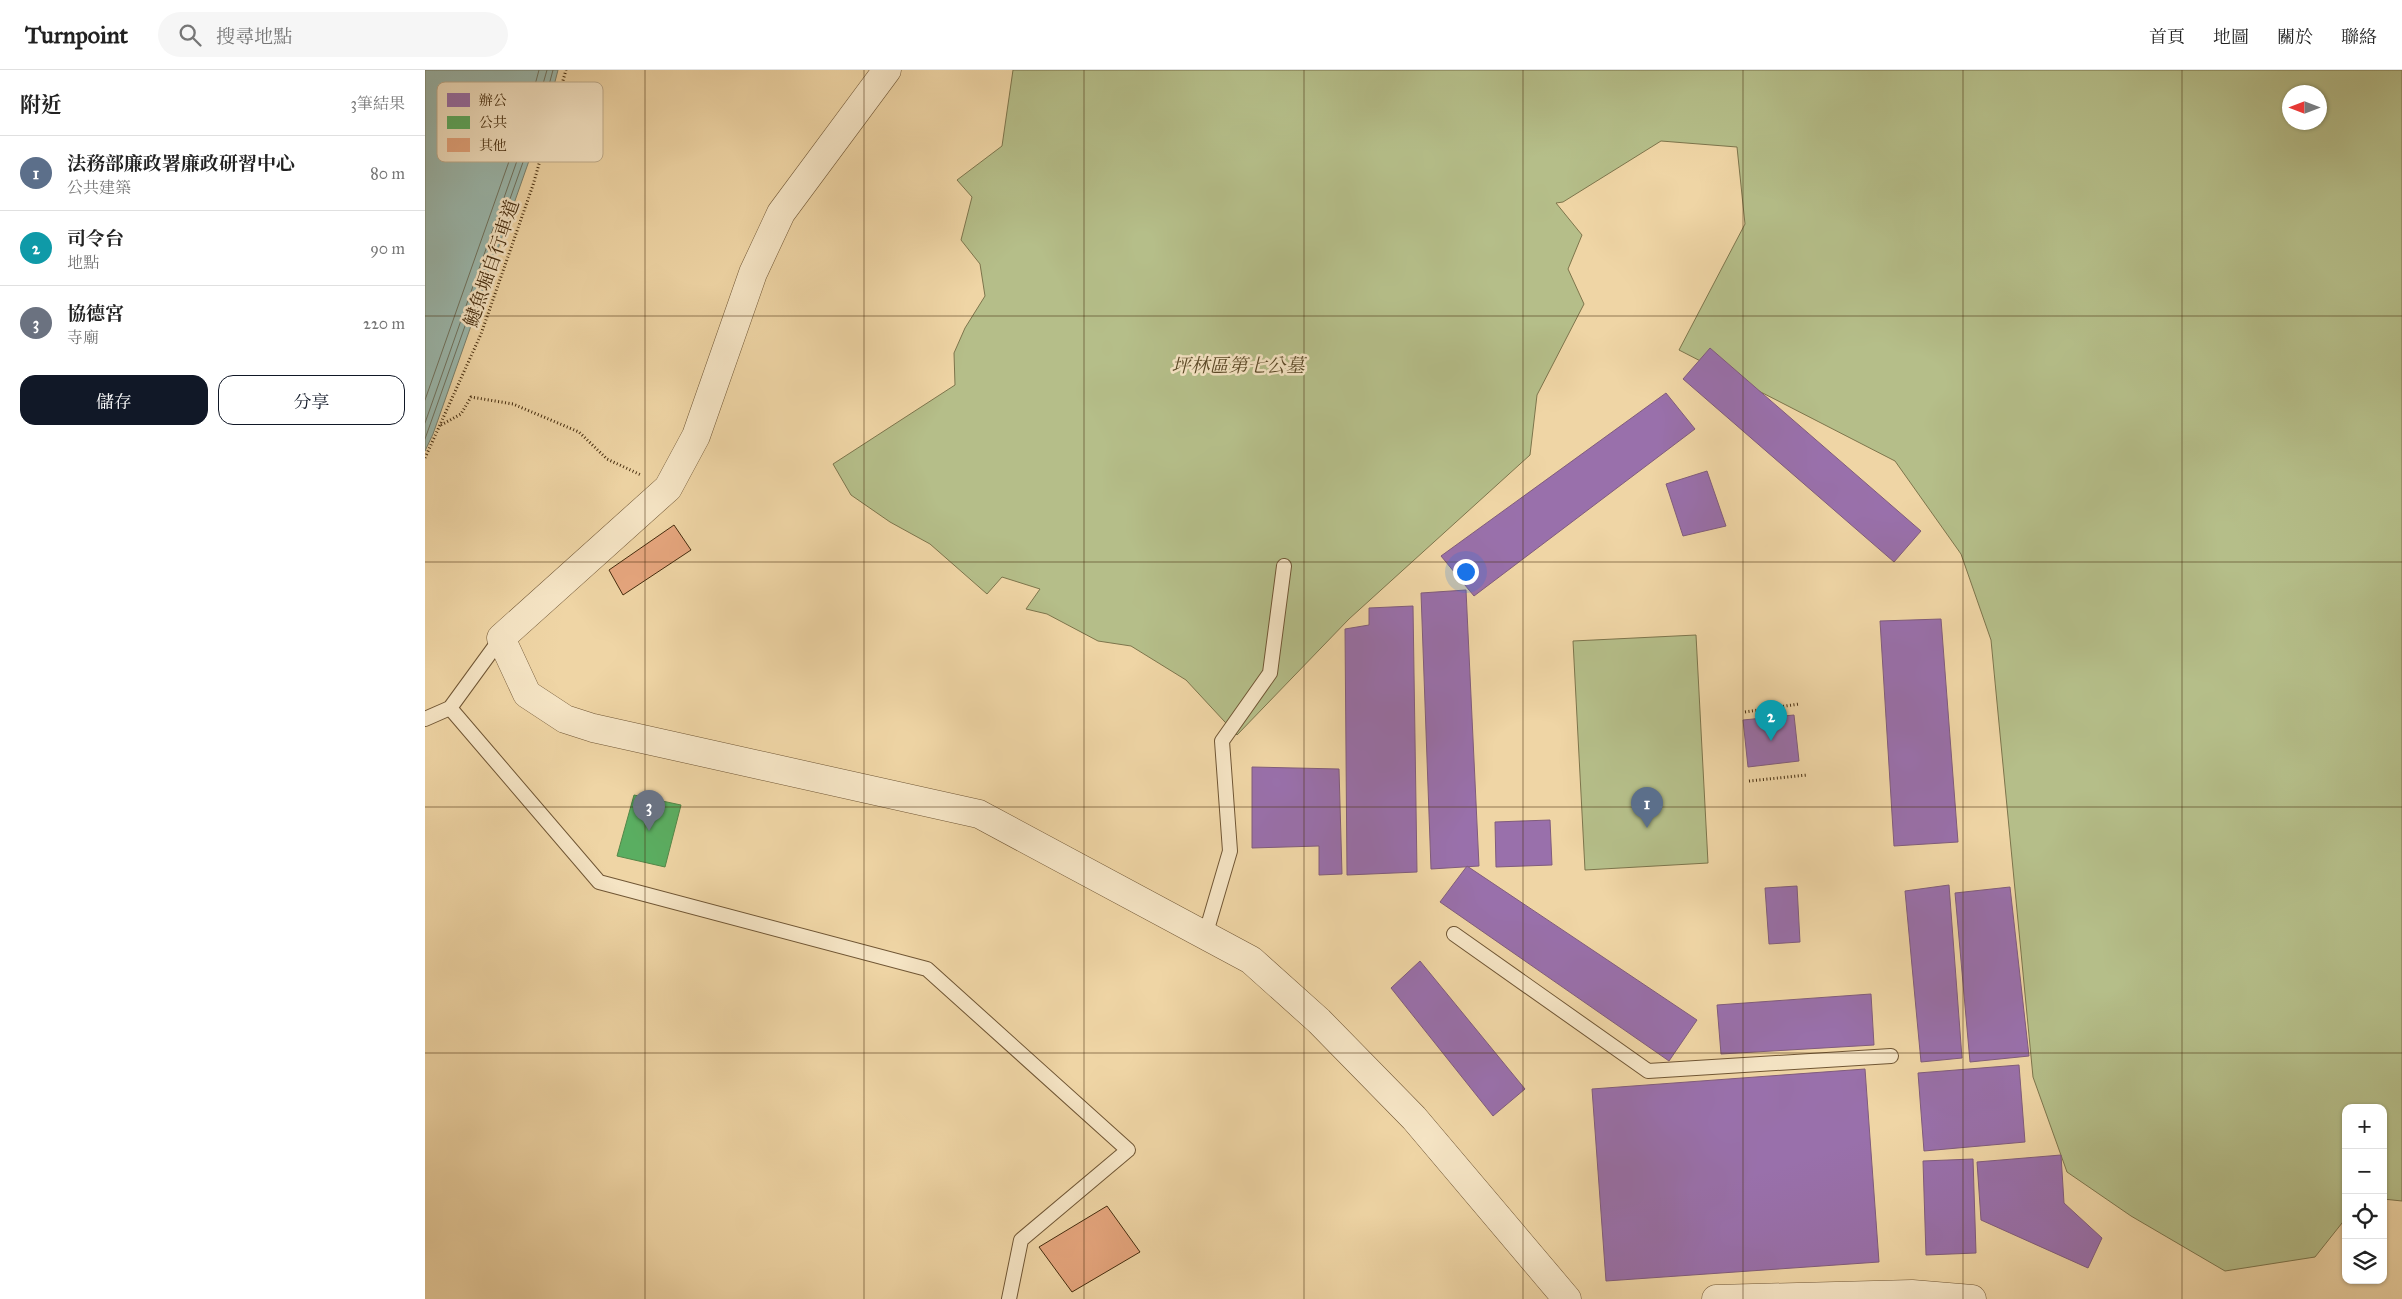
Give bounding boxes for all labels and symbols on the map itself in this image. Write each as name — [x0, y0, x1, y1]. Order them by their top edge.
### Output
legend — [437, 82, 603, 162]
north arrow — [2282, 85, 2327, 130]
text: 辦公 — [479, 92, 507, 109]
text: 公共 — [479, 114, 507, 131]
text: 其他 — [479, 137, 507, 154]
street label: 𩻸魚堀自行車道 — [459, 197, 524, 330]
park label: 坪林區第七公墓 — [1171, 354, 1307, 377]
your location — [1453, 559, 1479, 585]
pin: 2 — [1755, 700, 1787, 741]
pin: 1 — [1631, 787, 1663, 828]
pin: 3 — [633, 790, 665, 831]

